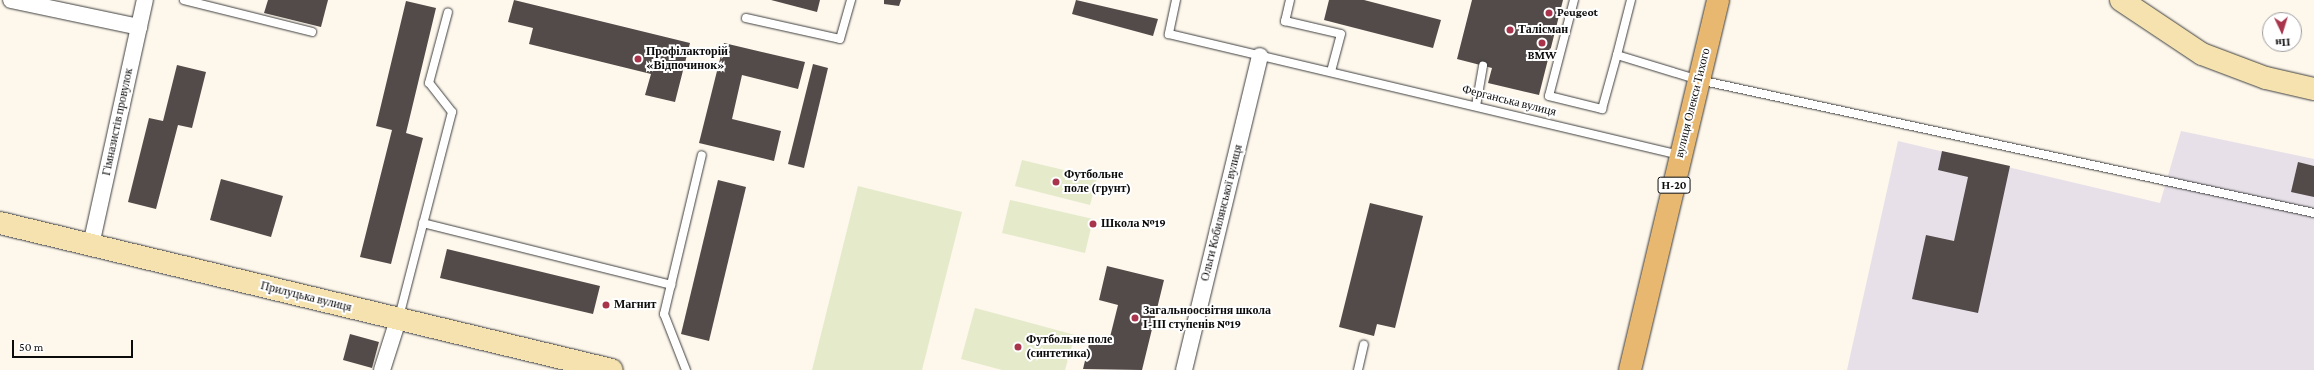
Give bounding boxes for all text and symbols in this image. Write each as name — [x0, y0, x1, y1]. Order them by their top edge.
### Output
place label: Peugeot — [1557, 6, 1598, 20]
marker: Peugeot — [1544, 8, 1554, 18]
north arrow — [2262, 12, 2302, 52]
place label: Талісман — [1518, 23, 1568, 37]
marker: Талісман — [1505, 25, 1515, 35]
text: Пн — [2275, 36, 2291, 49]
marker: BMW — [1537, 38, 1547, 48]
place label: Профілакторій «Відпочинок» — [646, 45, 728, 73]
street label: вулиця Олекси Тихого — [1672, 47, 1714, 159]
place label: BMW — [1528, 49, 1556, 63]
marker: Профілакторій «Відпочинок» — [633, 54, 643, 64]
street label: Гімназистів провулок — [100, 67, 136, 177]
street label: Ферганська вулиця — [1460, 82, 1558, 120]
street label: Ольги Кобилянської вулиця — [1198, 143, 1246, 283]
place label: Футбольне поле (грунт) — [1064, 168, 1131, 196]
road number: Н-20 — [1657, 176, 1691, 194]
marker: Футбольне поле (грунт) — [1051, 177, 1061, 187]
place label: Школа №19 — [1101, 217, 1166, 231]
marker: Школа №19 — [1088, 219, 1098, 229]
street label: Прилуцька вулиця — [259, 279, 353, 315]
place label: Магнит — [614, 298, 656, 312]
marker: Магнит — [601, 300, 611, 310]
place label: Загальноосвітня школа І-ІІІ ступенів №19 — [1143, 304, 1271, 332]
marker: Загальноосвітня школа І-ІІІ ступенів №19 — [1130, 313, 1140, 323]
scale bar — [14, 332, 135, 358]
place label: Футбольне поле (синтетика) — [1026, 333, 1112, 361]
text: 50 m — [19, 340, 43, 354]
marker: Футбольне поле (синтетика) — [1013, 342, 1023, 352]

